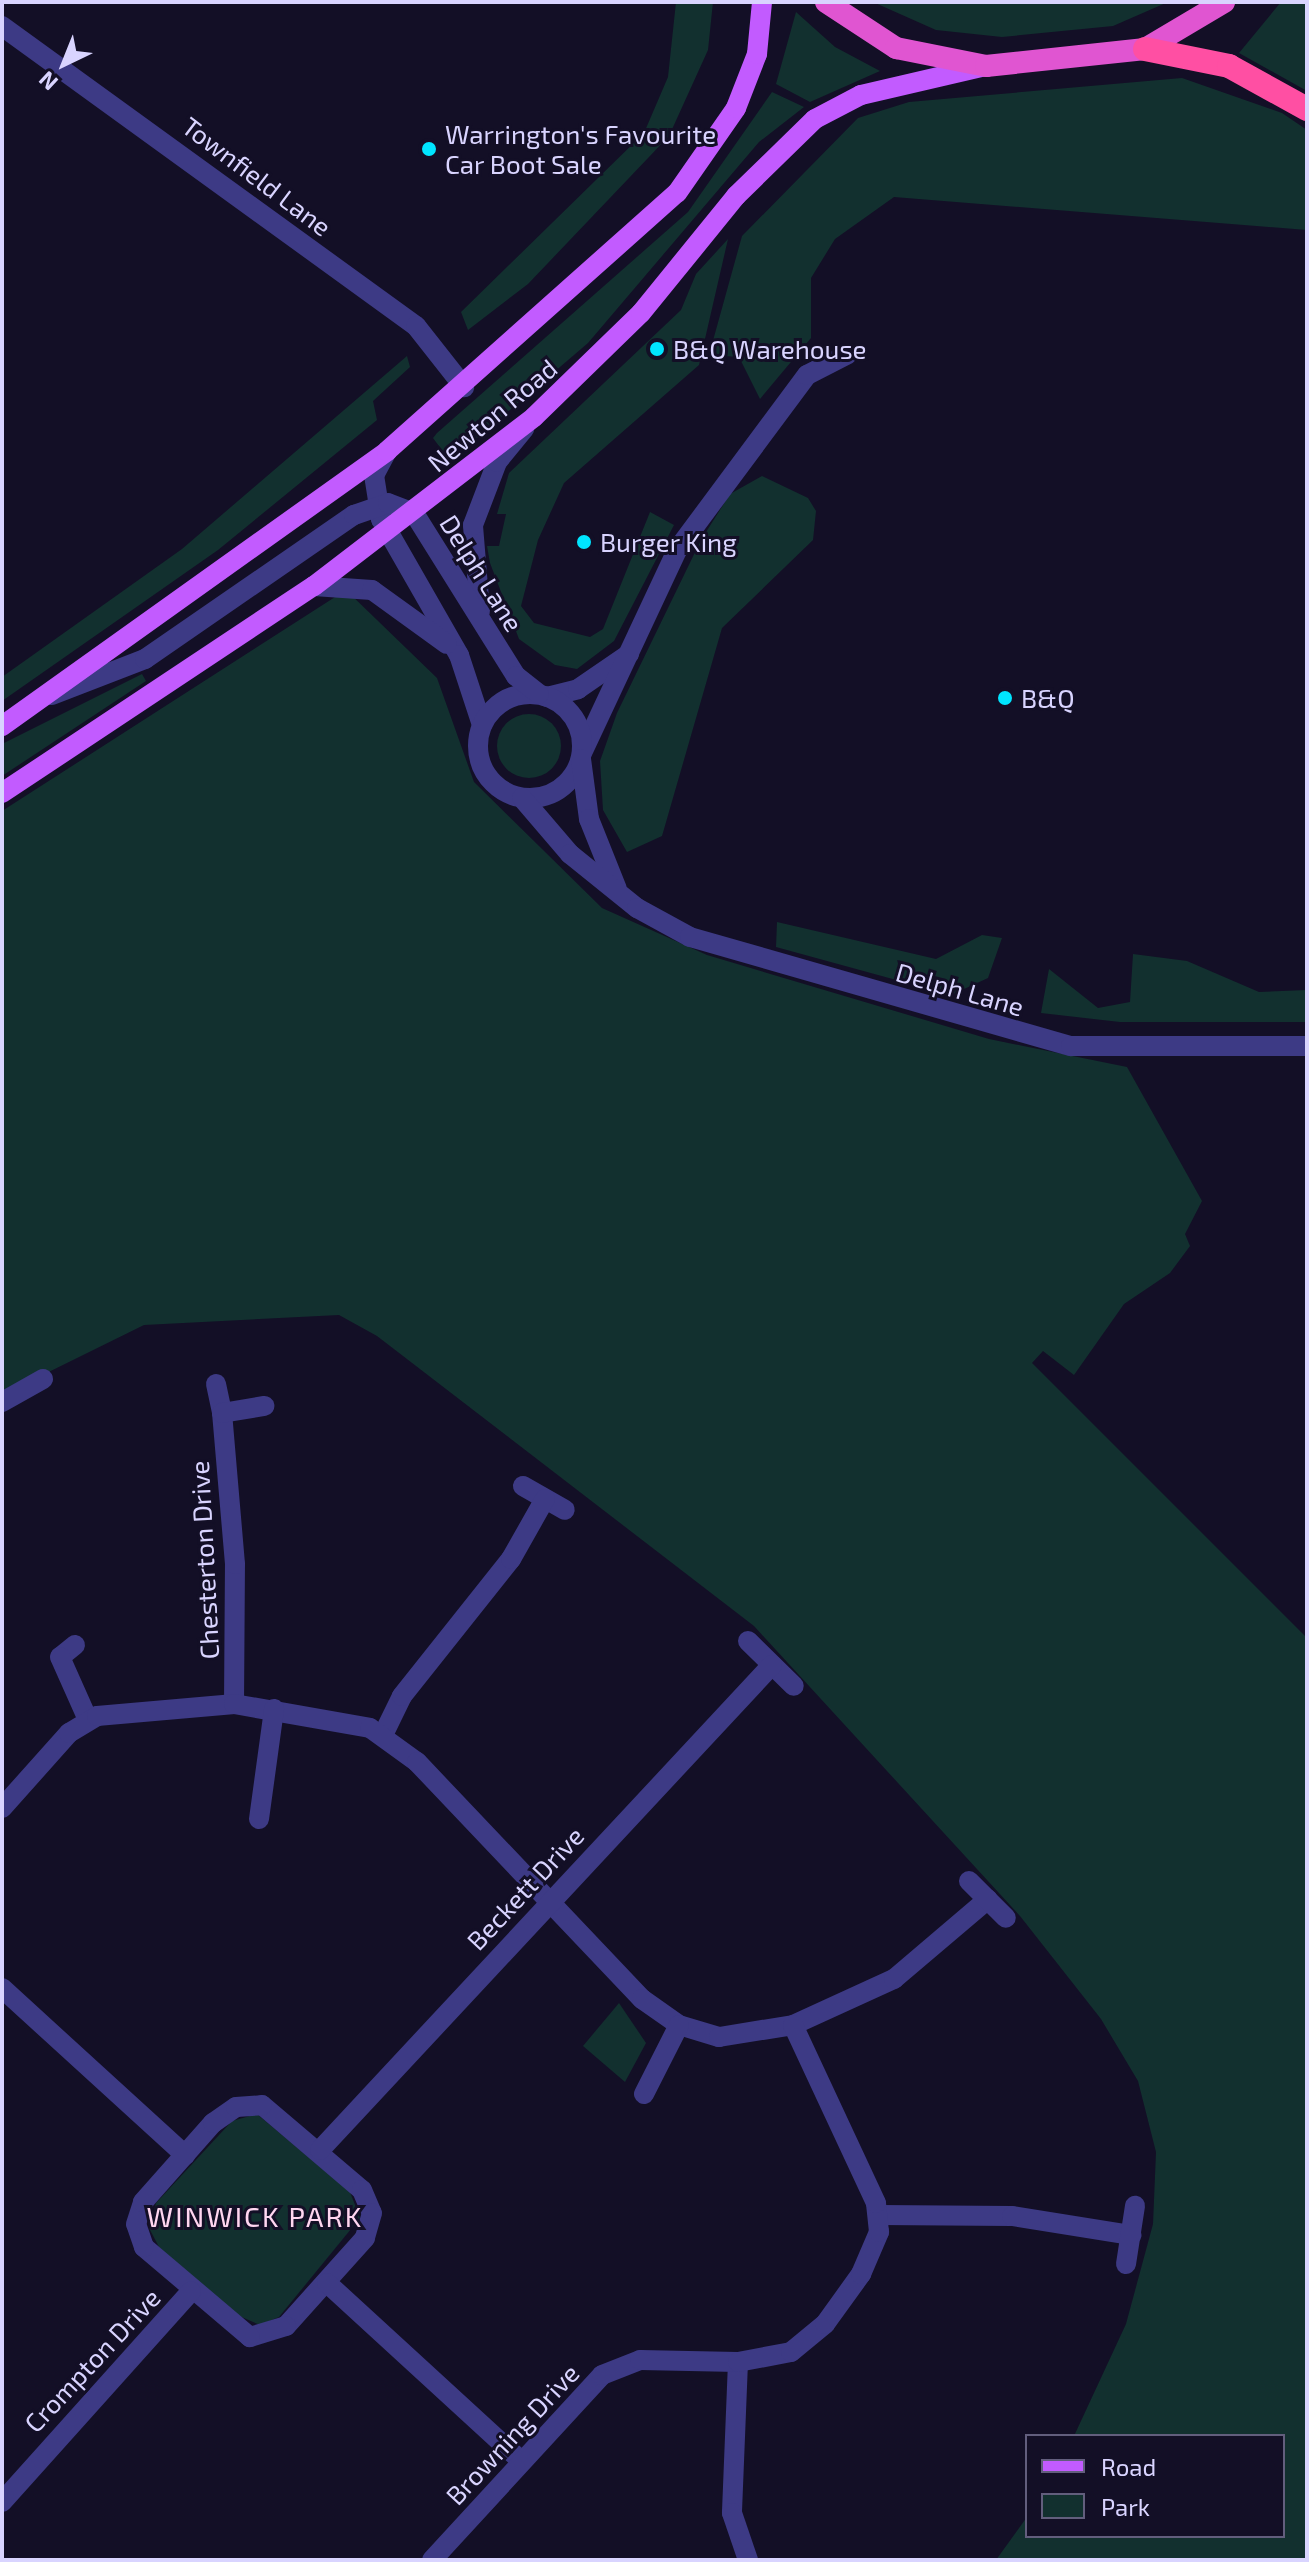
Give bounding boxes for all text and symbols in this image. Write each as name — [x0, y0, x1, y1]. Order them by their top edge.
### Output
north arrow — [24, 24, 104, 104]
text: N — [33, 67, 62, 96]
street label: Townfield Lane — [176, 110, 338, 242]
place label: Warrington's Favourite Car Boot Sale — [445, 118, 716, 180]
marker: Warrington's Favourite Car Boot Sale — [420, 140, 438, 158]
place label: B&Q Warehouse — [673, 333, 867, 365]
marker: B&Q Warehouse — [648, 340, 666, 358]
street label: Newton Road — [421, 352, 563, 478]
street label: Delph Lane — [434, 509, 530, 637]
place label: Burger King — [600, 526, 737, 558]
marker: Burger King — [575, 533, 593, 551]
place label: B&Q — [1021, 682, 1075, 714]
marker: B&Q — [996, 689, 1014, 707]
street label: Delph Lane — [892, 956, 1028, 1022]
street label: Chesterton Drive — [183, 1460, 225, 1660]
street label: Beckett Drive — [460, 1820, 590, 1956]
district label: WINWICK PARK — [146, 2199, 364, 2233]
street label: Crompton Drive — [18, 2282, 166, 2438]
street label: Browning Drive — [439, 2357, 585, 2511]
legend — [1025, 2434, 1285, 2538]
text: Road — [1101, 2452, 1156, 2481]
text: Park — [1101, 2492, 1150, 2521]

